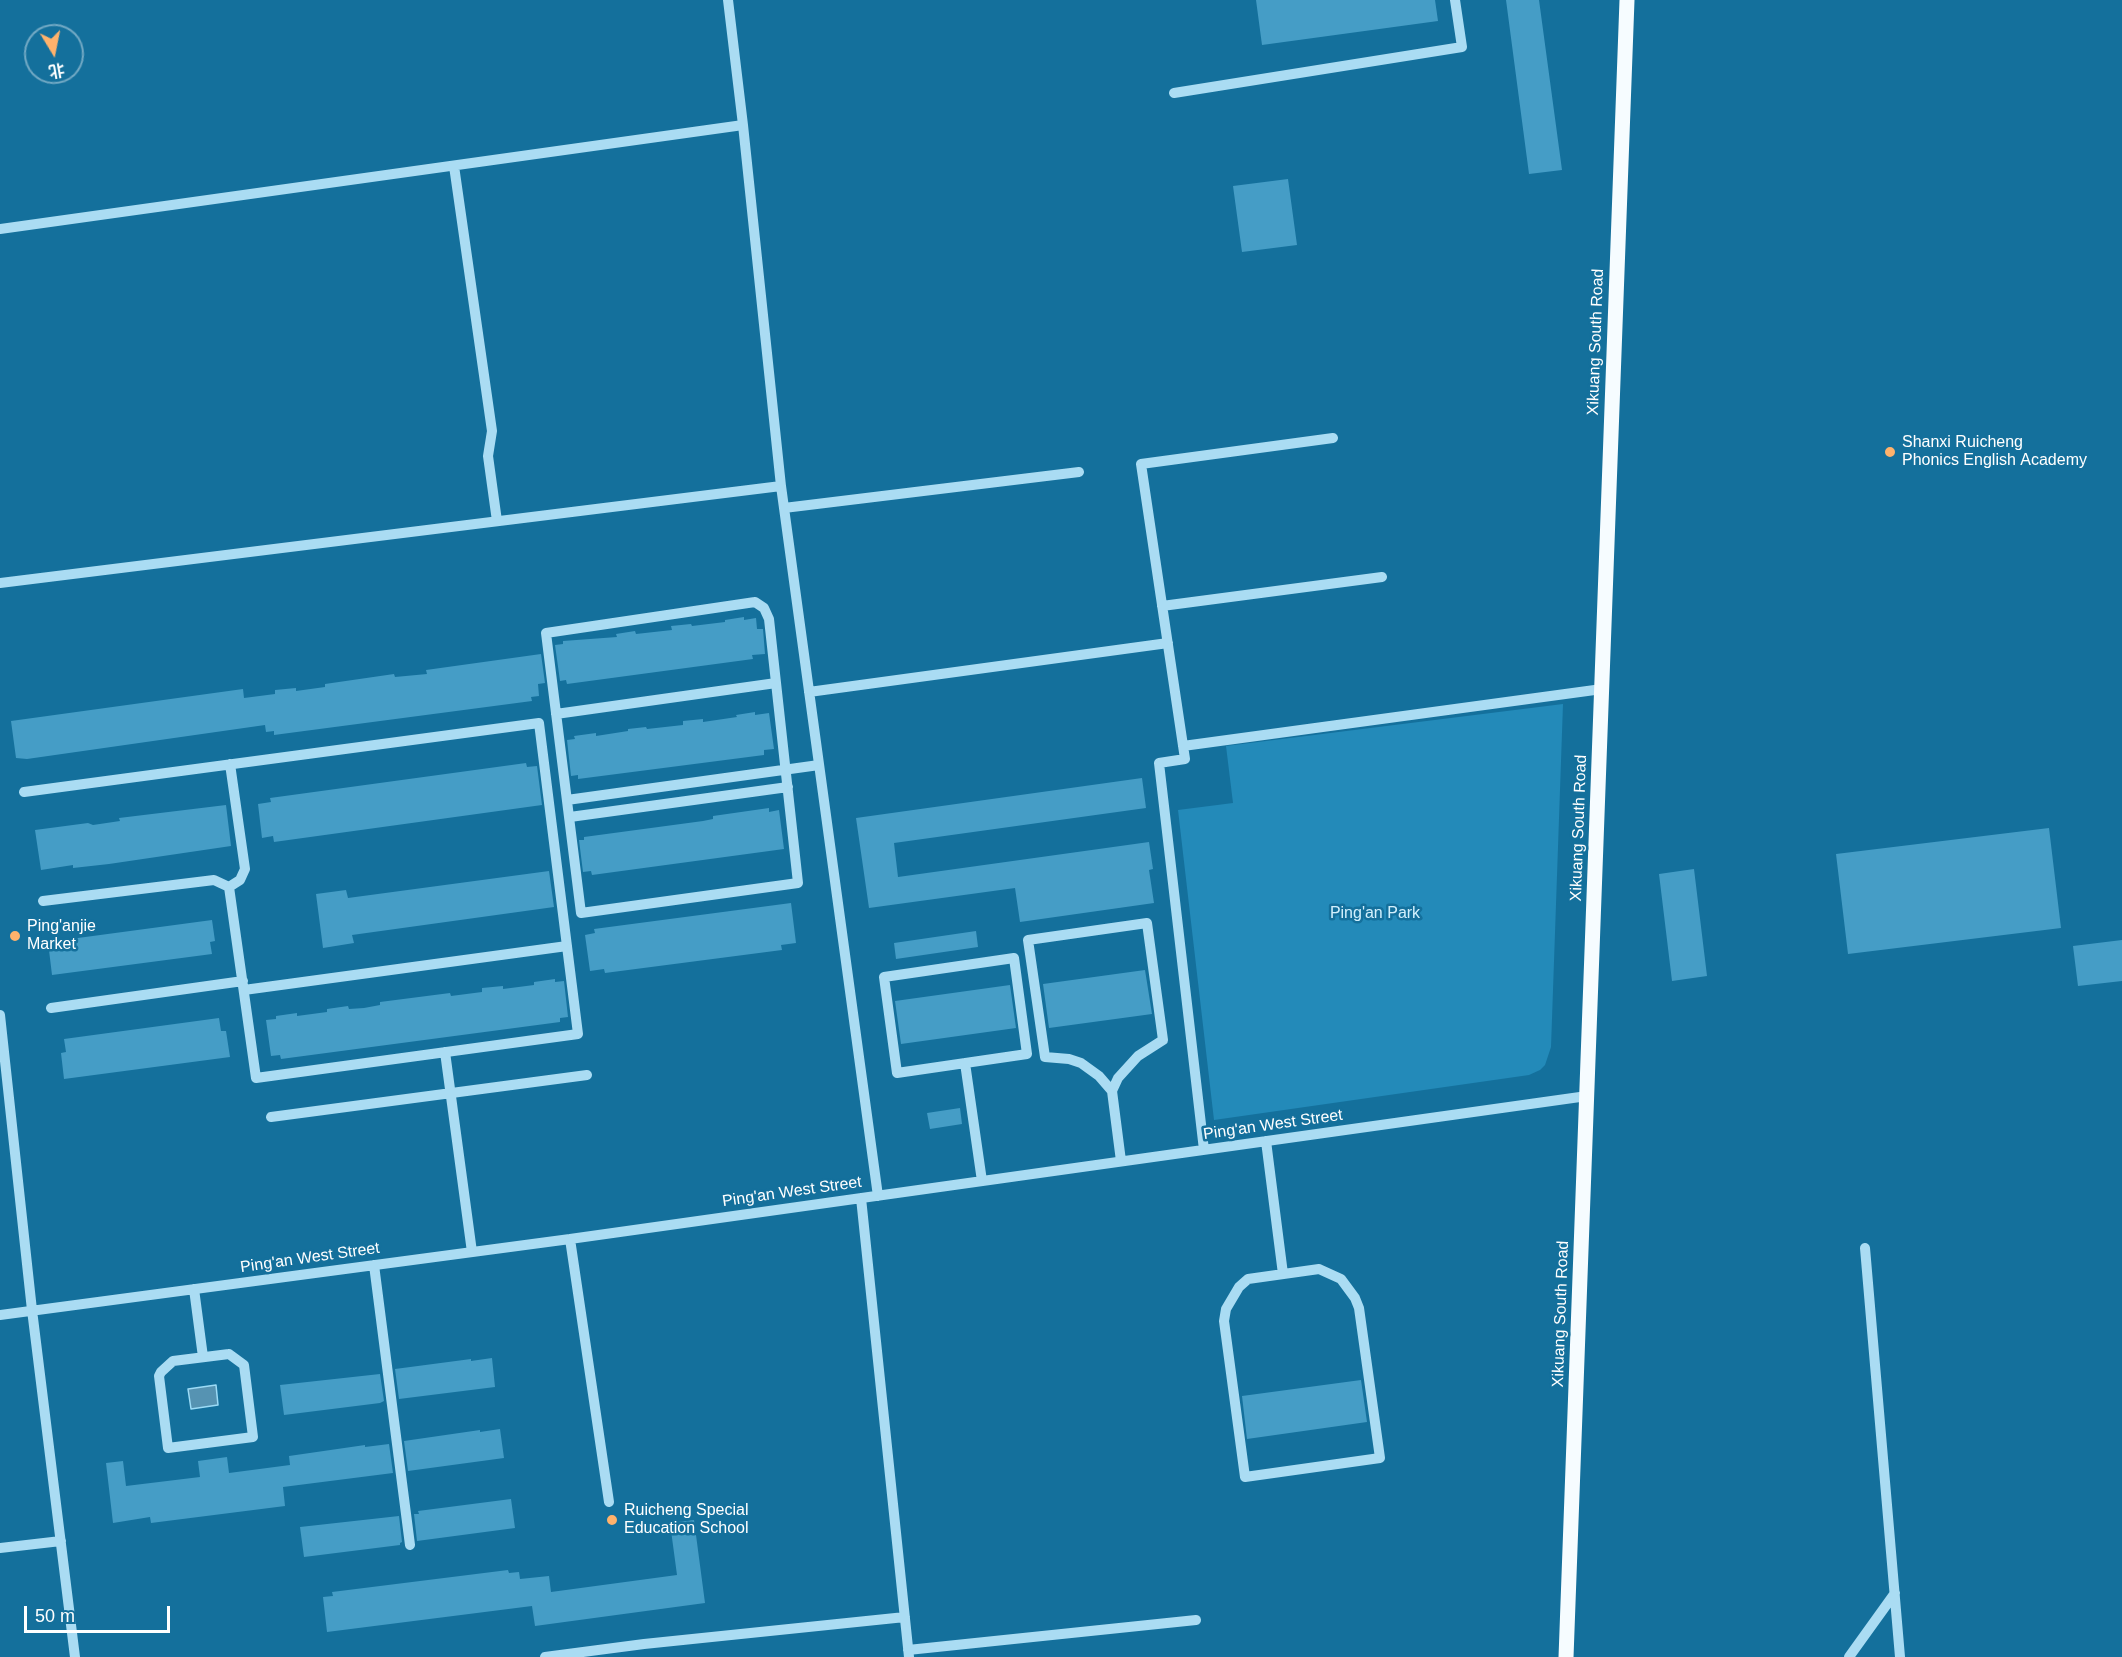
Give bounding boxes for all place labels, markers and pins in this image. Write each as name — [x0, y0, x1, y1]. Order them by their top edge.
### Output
place label: Shanxi Ruicheng Phonics English Academy — [1902, 433, 2087, 471]
marker: Shanxi Ruicheng Phonics English Academy — [1883, 445, 1897, 459]
place label: Ping'anjie Market — [27, 917, 96, 955]
marker: Ping'anjie Market — [8, 929, 22, 943]
place label: Ruicheng Special Education School — [624, 1501, 749, 1539]
marker: Ruicheng Special Education School — [605, 1513, 619, 1527]

